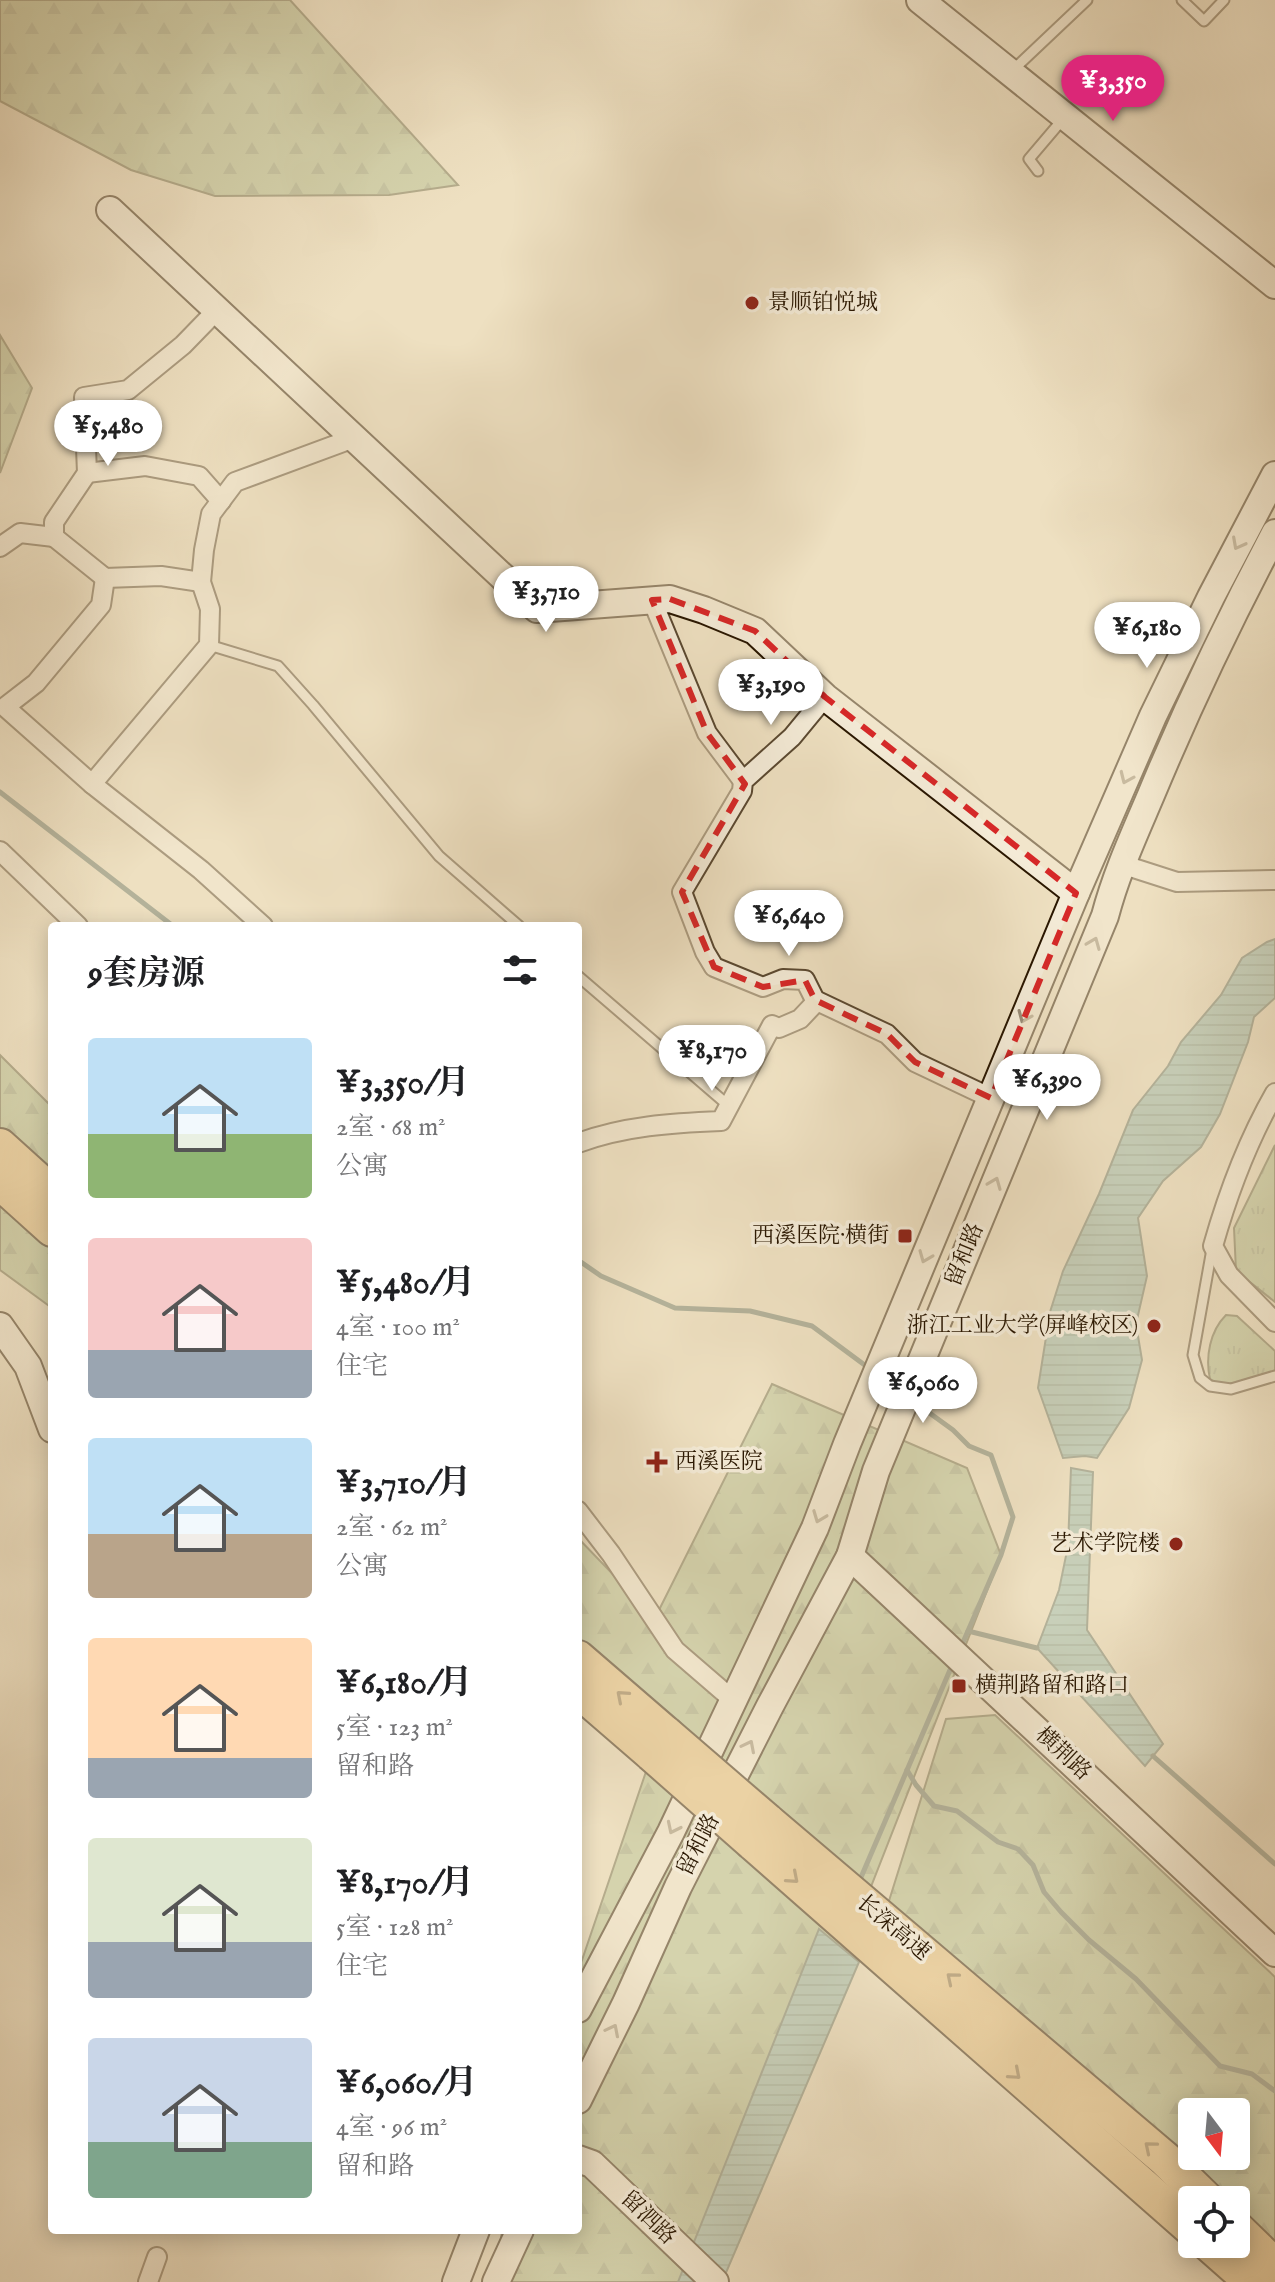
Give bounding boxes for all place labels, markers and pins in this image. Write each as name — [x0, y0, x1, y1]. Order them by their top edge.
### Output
pin: ¥3,350 — [1048, 55, 1178, 123]
place label: 景顺铂悦城 — [768, 289, 878, 317]
marker: 景顺铂悦城 — [743, 294, 761, 312]
pin: ¥5,480 — [43, 400, 173, 468]
pin: ¥3,710 — [481, 566, 611, 634]
pin: ¥6,180 — [1082, 602, 1212, 670]
pin: ¥3,190 — [706, 659, 836, 727]
pin: ¥6,640 — [724, 890, 854, 958]
pin: ¥8,170 — [647, 1025, 777, 1093]
pin: ¥6,390 — [982, 1054, 1112, 1122]
place label: 西溪医院·横街 — [752, 1222, 889, 1250]
marker: 西溪医院·横街 — [896, 1227, 914, 1245]
place label: 浙江工业大学(屏峰校区) — [907, 1312, 1138, 1340]
marker: 浙江工业大学(屏峰校区) — [1145, 1317, 1163, 1335]
pin: ¥6,060 — [858, 1357, 988, 1425]
place label: 西溪医院 — [675, 1448, 763, 1476]
marker: 西溪医院 — [646, 1451, 668, 1473]
place label: 艺术学院楼 — [1050, 1530, 1160, 1558]
marker: 艺术学院楼 — [1167, 1535, 1185, 1553]
place label: 横荆路留和路口 — [975, 1672, 1129, 1700]
marker: 横荆路留和路口 — [950, 1677, 968, 1695]

